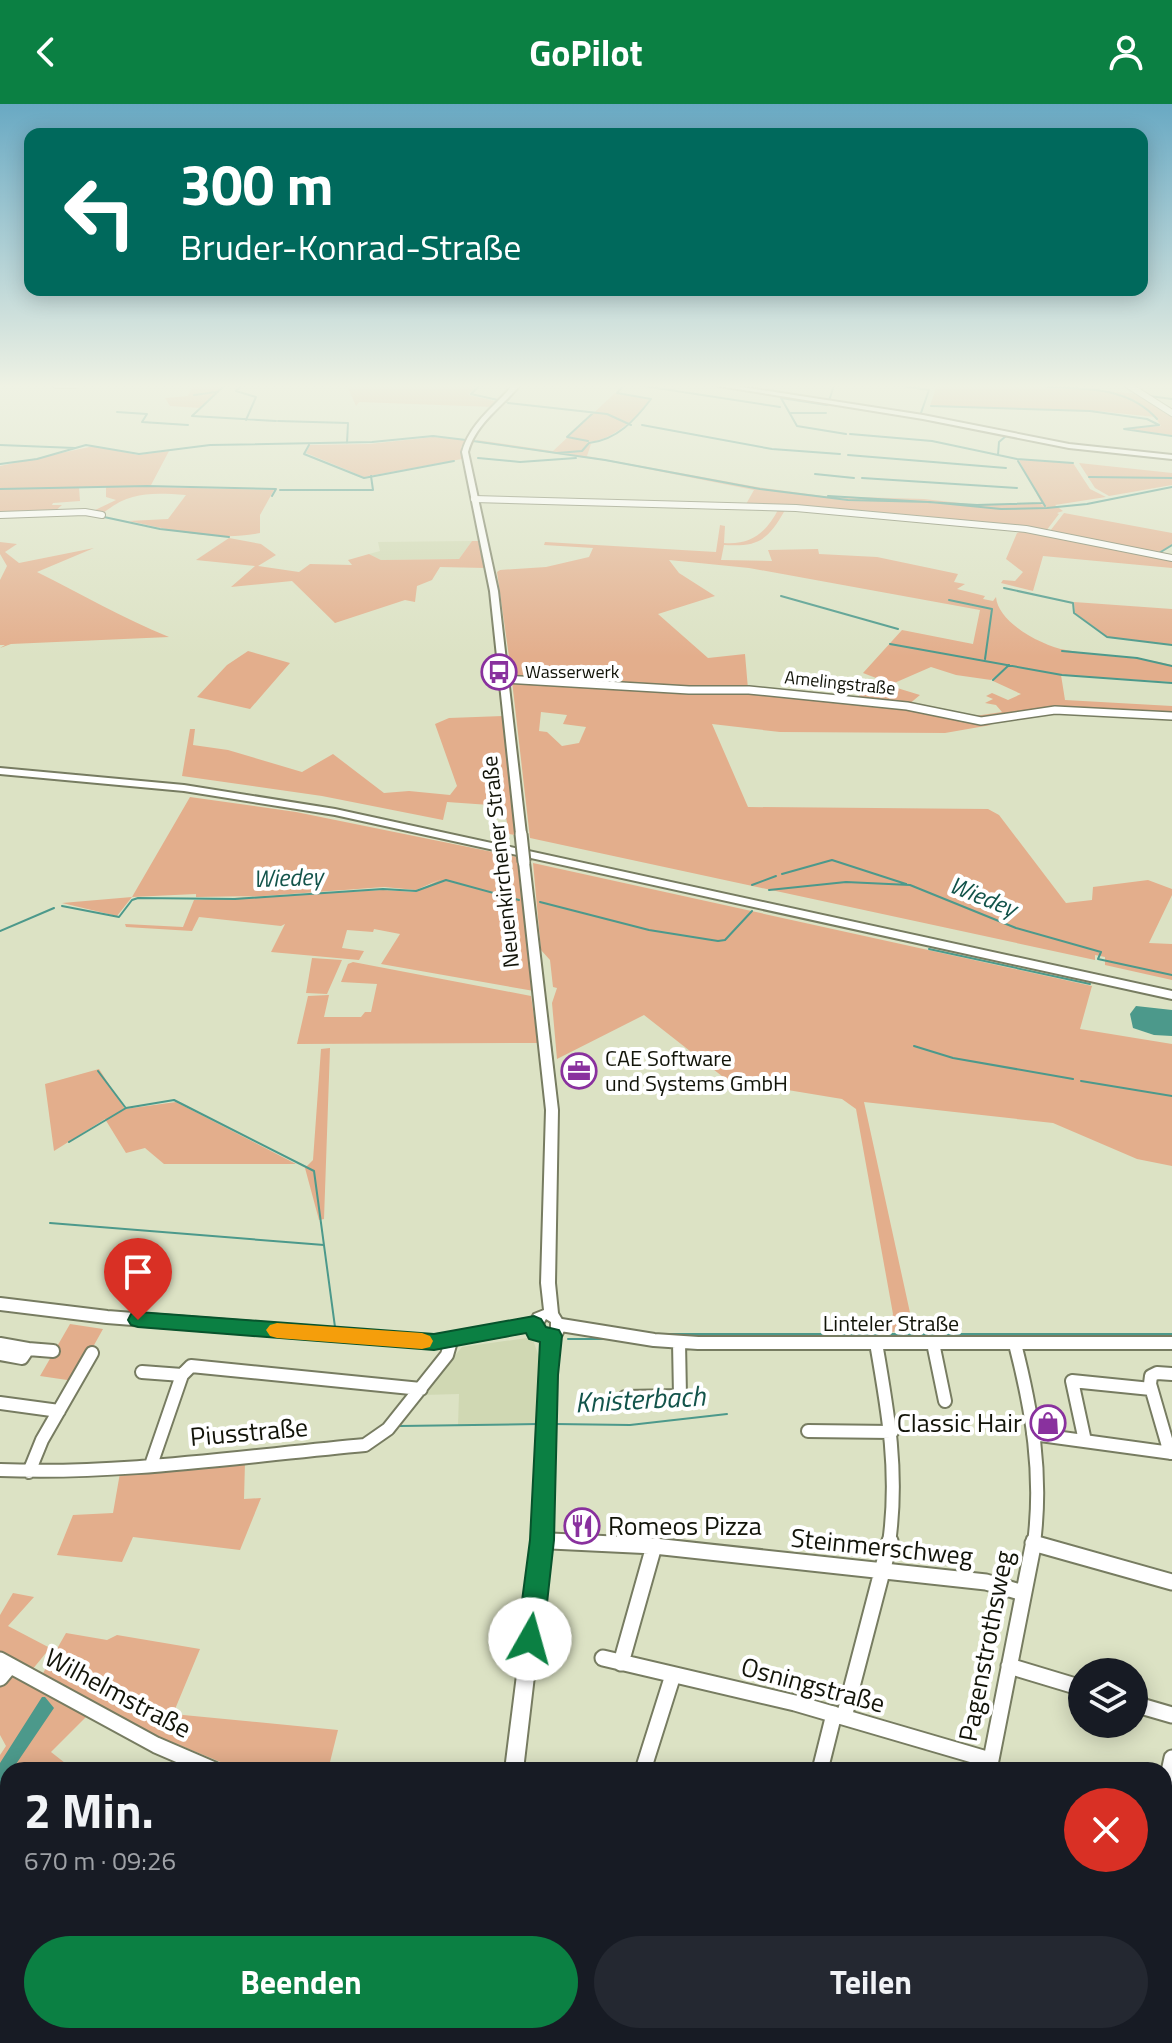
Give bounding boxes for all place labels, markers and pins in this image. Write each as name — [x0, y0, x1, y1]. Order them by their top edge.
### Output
bus stop icon: Wasserwerk — [480, 653, 518, 691]
place label: Wasserwerk — [525, 658, 620, 685]
place label: CAE Software und Systems GmbH — [605, 1041, 788, 1100]
office icon: CAE Software und Systems GmbH — [560, 1052, 598, 1090]
pin — [104, 1238, 172, 1320]
place label: Classic Hair — [897, 1403, 1022, 1442]
shop icon: Classic Hair — [1029, 1404, 1067, 1442]
place label: Romeos Pizza — [608, 1506, 762, 1545]
restaurant icon: Romeos Pizza — [563, 1507, 601, 1545]

